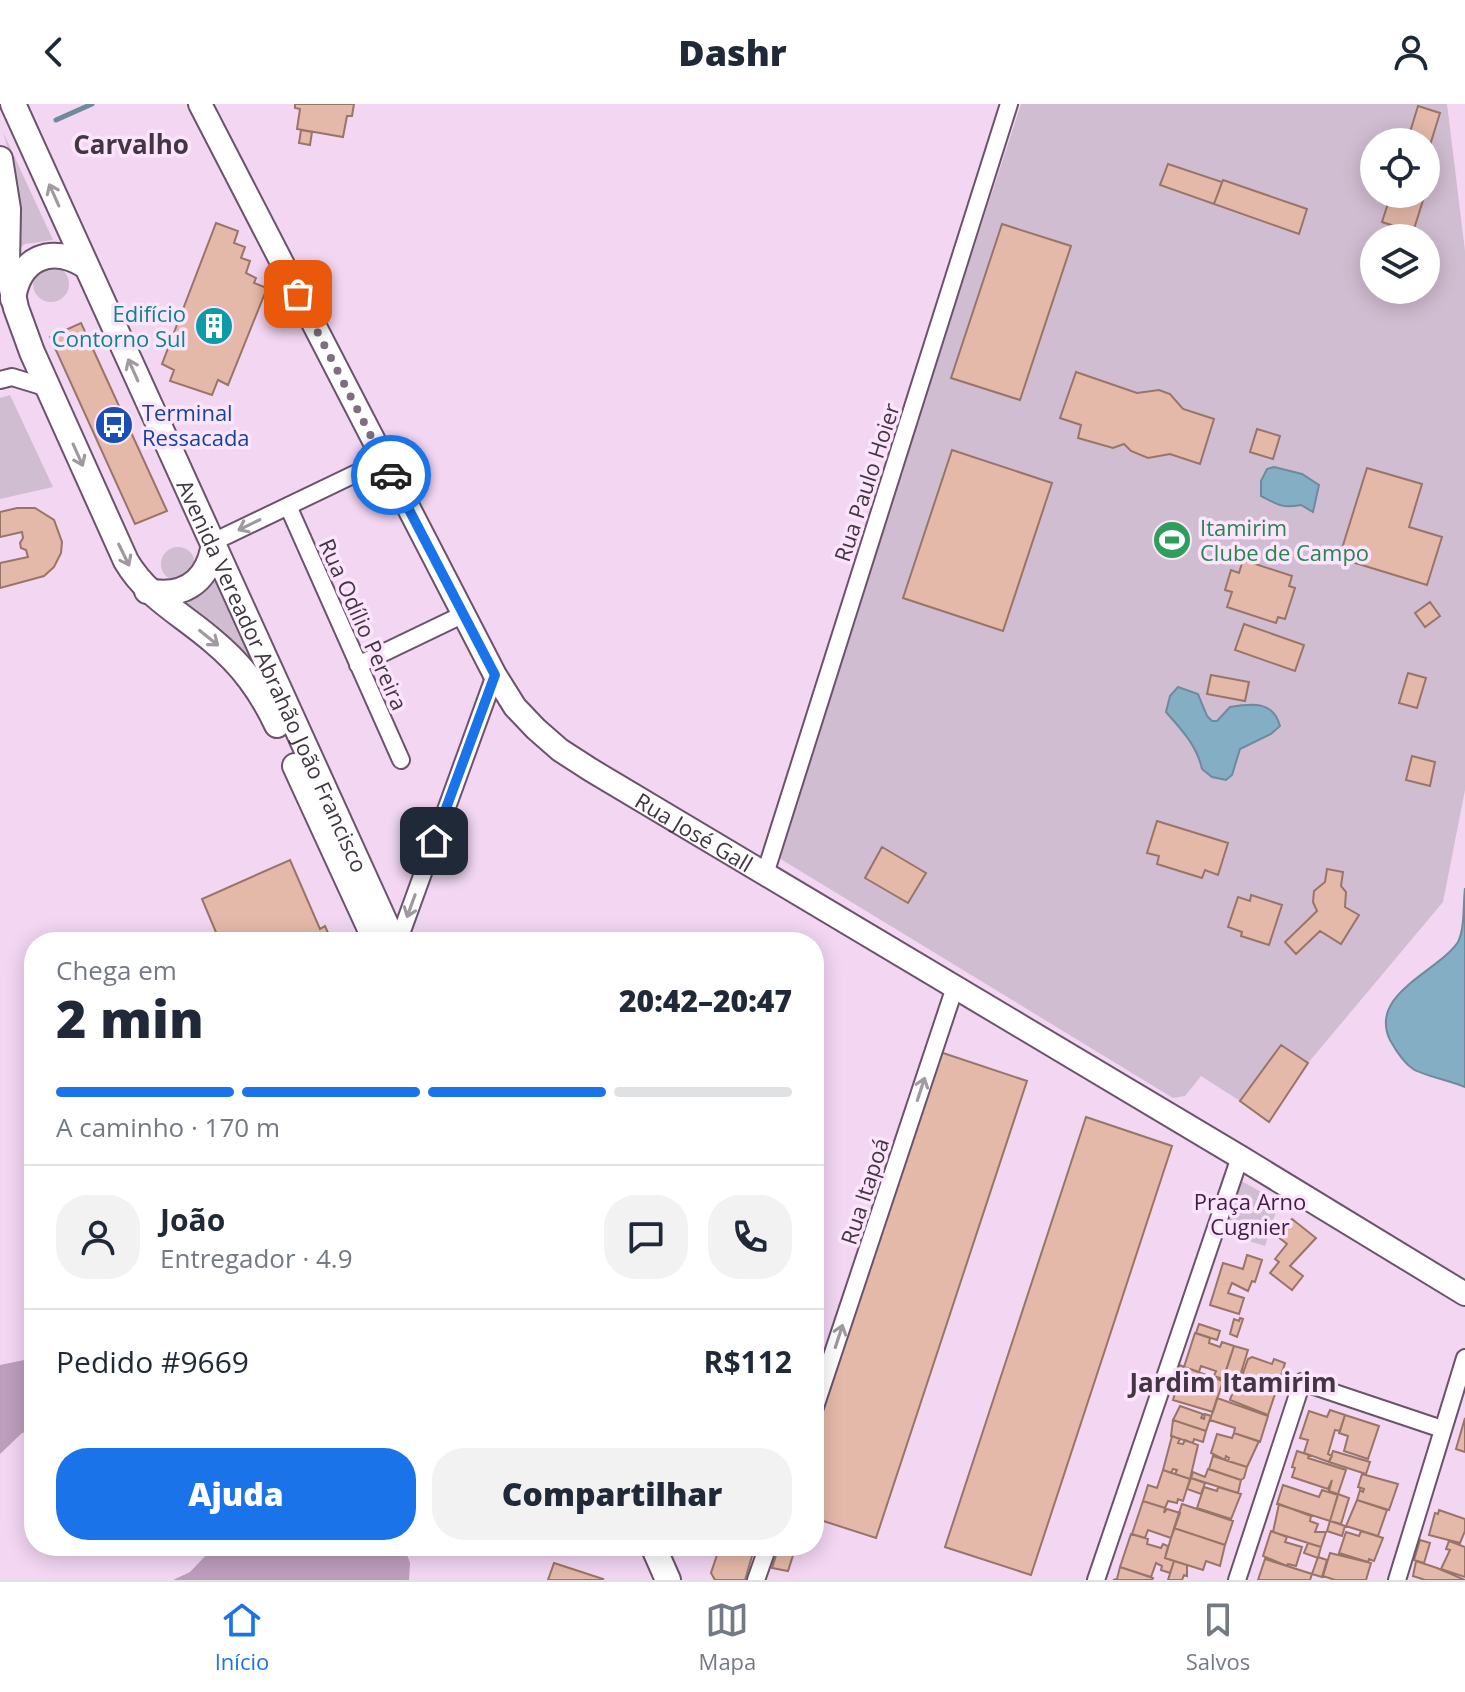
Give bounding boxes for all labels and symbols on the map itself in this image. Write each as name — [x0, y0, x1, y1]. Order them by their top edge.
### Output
district label: Carvalho — [73, 126, 189, 162]
one-way arrow — [46, 183, 61, 207]
pin — [264, 260, 332, 328]
place label: Edifício Contorno Sul — [52, 298, 186, 353]
building icon: Edifício Contorno Sul — [193, 305, 235, 347]
one-way arrow — [125, 358, 140, 382]
place label: Terminal Ressacada — [142, 397, 250, 452]
street label: Rua Paulo Hoier — [826, 399, 906, 565]
bus stop icon: Terminal Ressacada — [93, 404, 135, 446]
courier — [351, 435, 431, 515]
one-way arrow — [71, 442, 86, 466]
street label: Avenida Vereador Abrahão João Francisco — [171, 474, 375, 877]
place label: Itamirim Clube de Campo — [1200, 512, 1369, 567]
one-way arrow — [238, 518, 262, 533]
sports icon: Itamirim Clube de Campo — [1151, 519, 1193, 561]
street label: Rua Odílio Pereira — [313, 533, 415, 715]
one-way arrow — [116, 543, 132, 567]
one-way arrow — [199, 629, 219, 647]
street label: Rua José Gall — [630, 785, 759, 878]
pin — [400, 807, 468, 875]
one-way arrow — [402, 894, 417, 919]
one-way arrow — [915, 1077, 930, 1102]
street label: Rua Itapoá — [833, 1134, 895, 1248]
park label: Praça Arno Cugnier — [1194, 1186, 1306, 1241]
one-way arrow — [832, 1323, 847, 1348]
district label: Jardim Itamirim — [1127, 1364, 1337, 1400]

